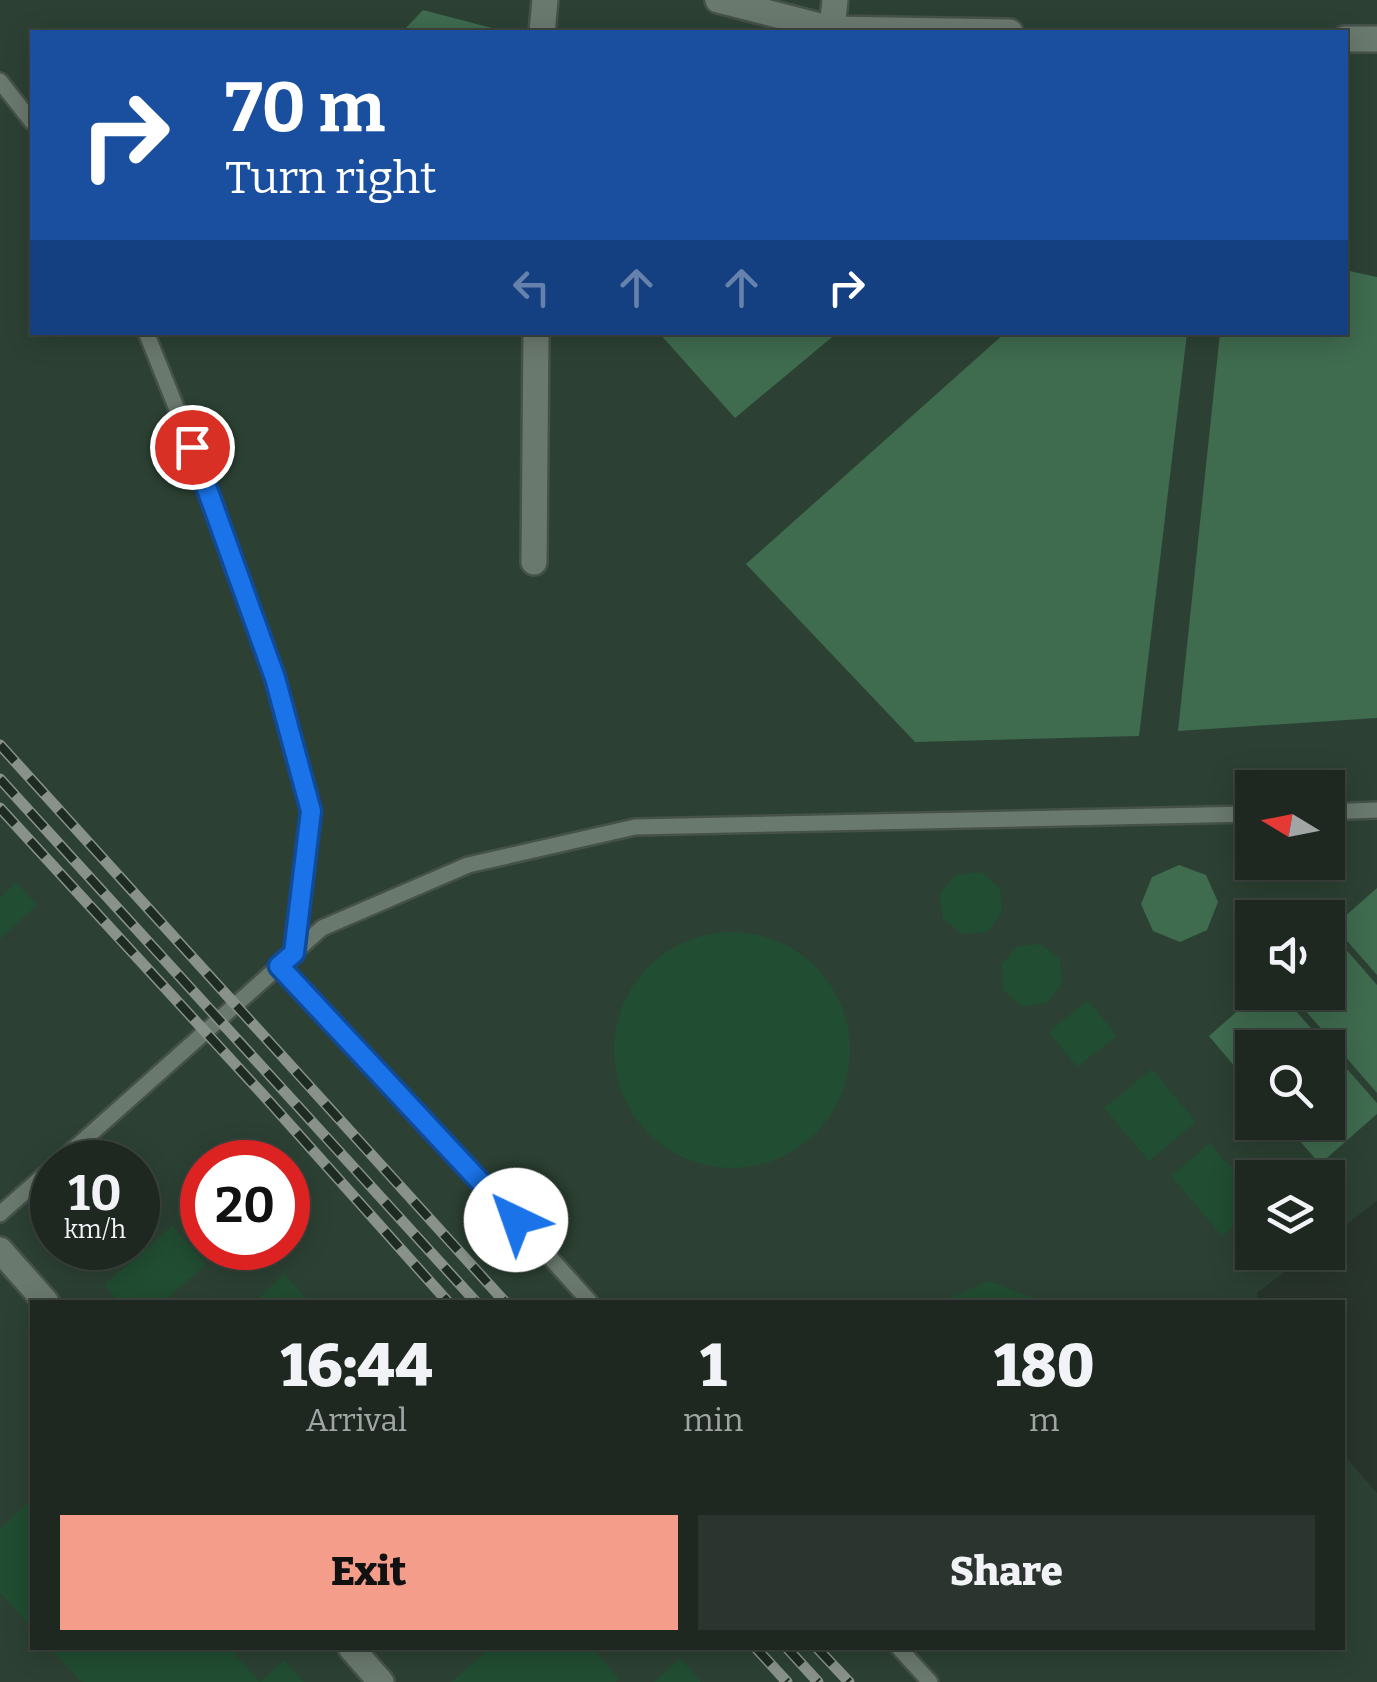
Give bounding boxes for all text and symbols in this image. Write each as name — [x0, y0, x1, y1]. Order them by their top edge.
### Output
text: 70 m — [225, 66, 385, 150]
icon: right — [60, 70, 190, 200]
text: Turn right — [225, 151, 437, 205]
icon: left — [504, 260, 559, 315]
icon: ahead — [609, 260, 664, 315]
icon: ahead — [714, 260, 769, 315]
icon: right — [819, 260, 874, 315]
pin — [150, 405, 235, 490]
icon: arrive — [165, 420, 220, 475]
north arrow — [1235, 770, 1345, 880]
map controls — [1235, 770, 1345, 1270]
button: sound — [1235, 900, 1345, 1010]
button: search — [1235, 1030, 1345, 1140]
speed limit sign: 20 — [180, 1140, 310, 1270]
button: layers — [1235, 1160, 1345, 1270]
text: 10 — [68, 1163, 122, 1223]
position arrow — [464, 1168, 568, 1272]
text: km/h — [64, 1215, 126, 1245]
text: 16:44 — [280, 1330, 433, 1402]
text: 1 — [700, 1330, 727, 1402]
text: 180 — [994, 1330, 1095, 1402]
text: Arrival — [306, 1401, 407, 1439]
text: min — [683, 1401, 743, 1439]
text: m — [1029, 1401, 1059, 1439]
button: Exit — [60, 1515, 678, 1630]
button: Share — [698, 1515, 1315, 1630]

